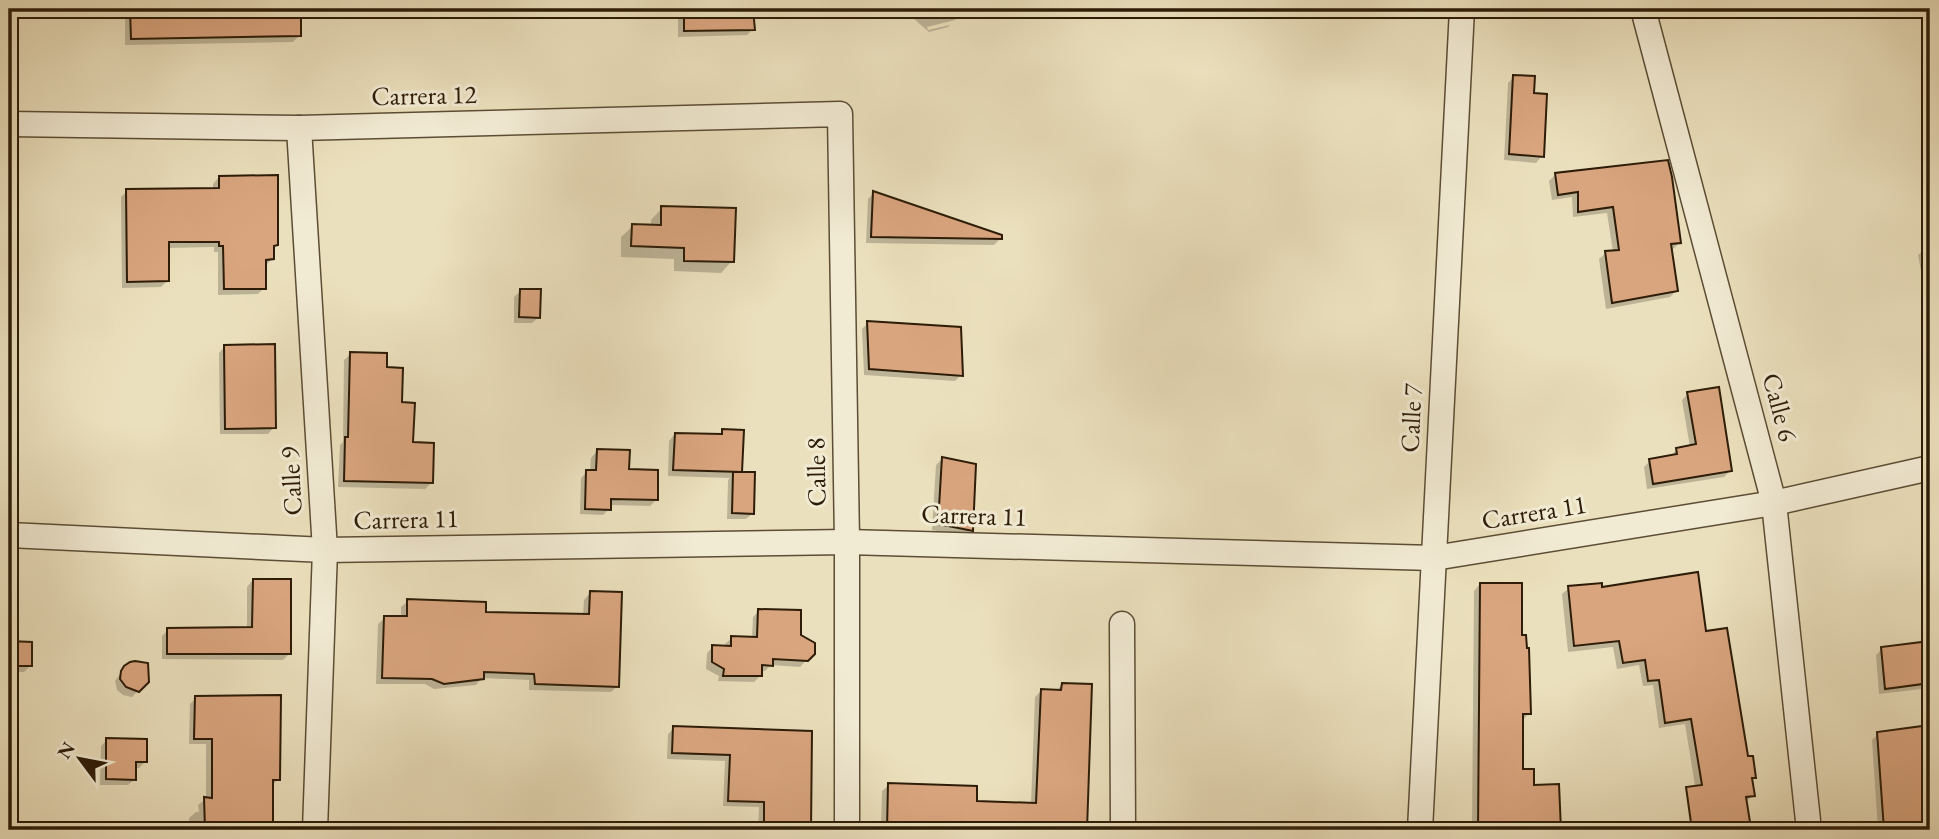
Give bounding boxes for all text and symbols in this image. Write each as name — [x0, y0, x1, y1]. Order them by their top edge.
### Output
street label: Carrera 12 — [371, 77, 478, 113]
street label: Calle 6 — [1755, 369, 1805, 445]
street label: Calle 7 — [1392, 382, 1430, 453]
street label: Calle 8 — [798, 437, 834, 507]
street label: Calle 9 — [272, 445, 310, 516]
street label: Carrera 11 — [1479, 487, 1589, 537]
street label: Carrera 11 — [921, 496, 1027, 534]
street label: Carrera 11 — [353, 501, 459, 537]
north arrow — [46, 724, 116, 794]
text: N — [51, 737, 81, 763]

